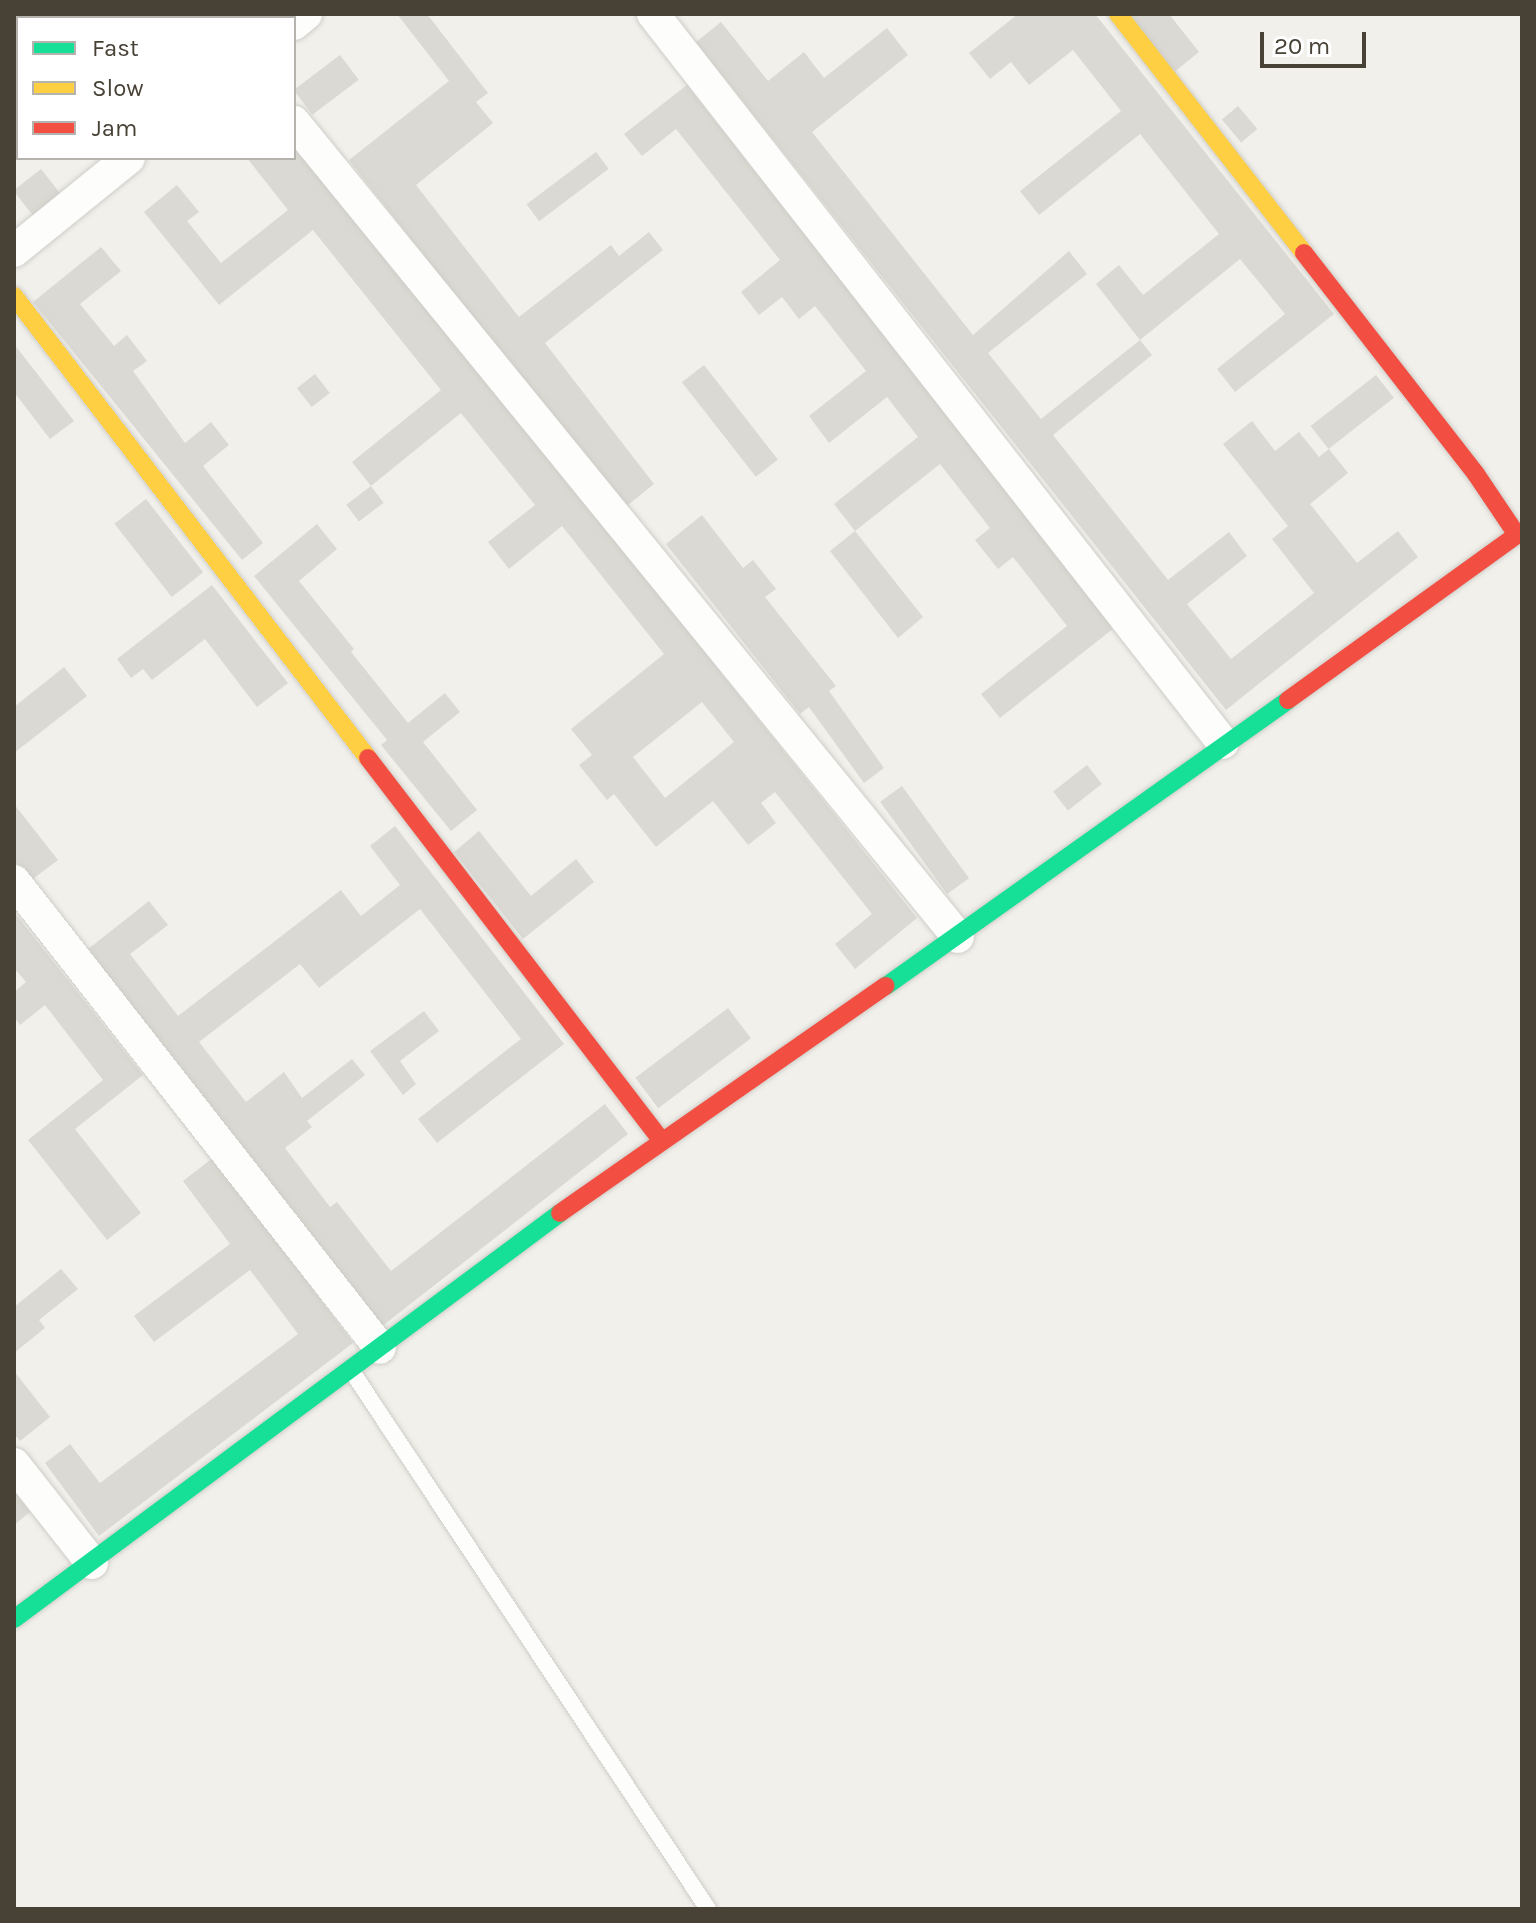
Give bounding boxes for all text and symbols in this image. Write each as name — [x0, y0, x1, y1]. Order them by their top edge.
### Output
legend — [16, 16, 296, 160]
scale bar — [1264, 16, 1370, 66]
text: 20 m — [1274, 32, 1330, 60]
text: Fast — [92, 34, 139, 62]
text: Slow — [92, 74, 144, 102]
text: Jam — [92, 114, 137, 142]

